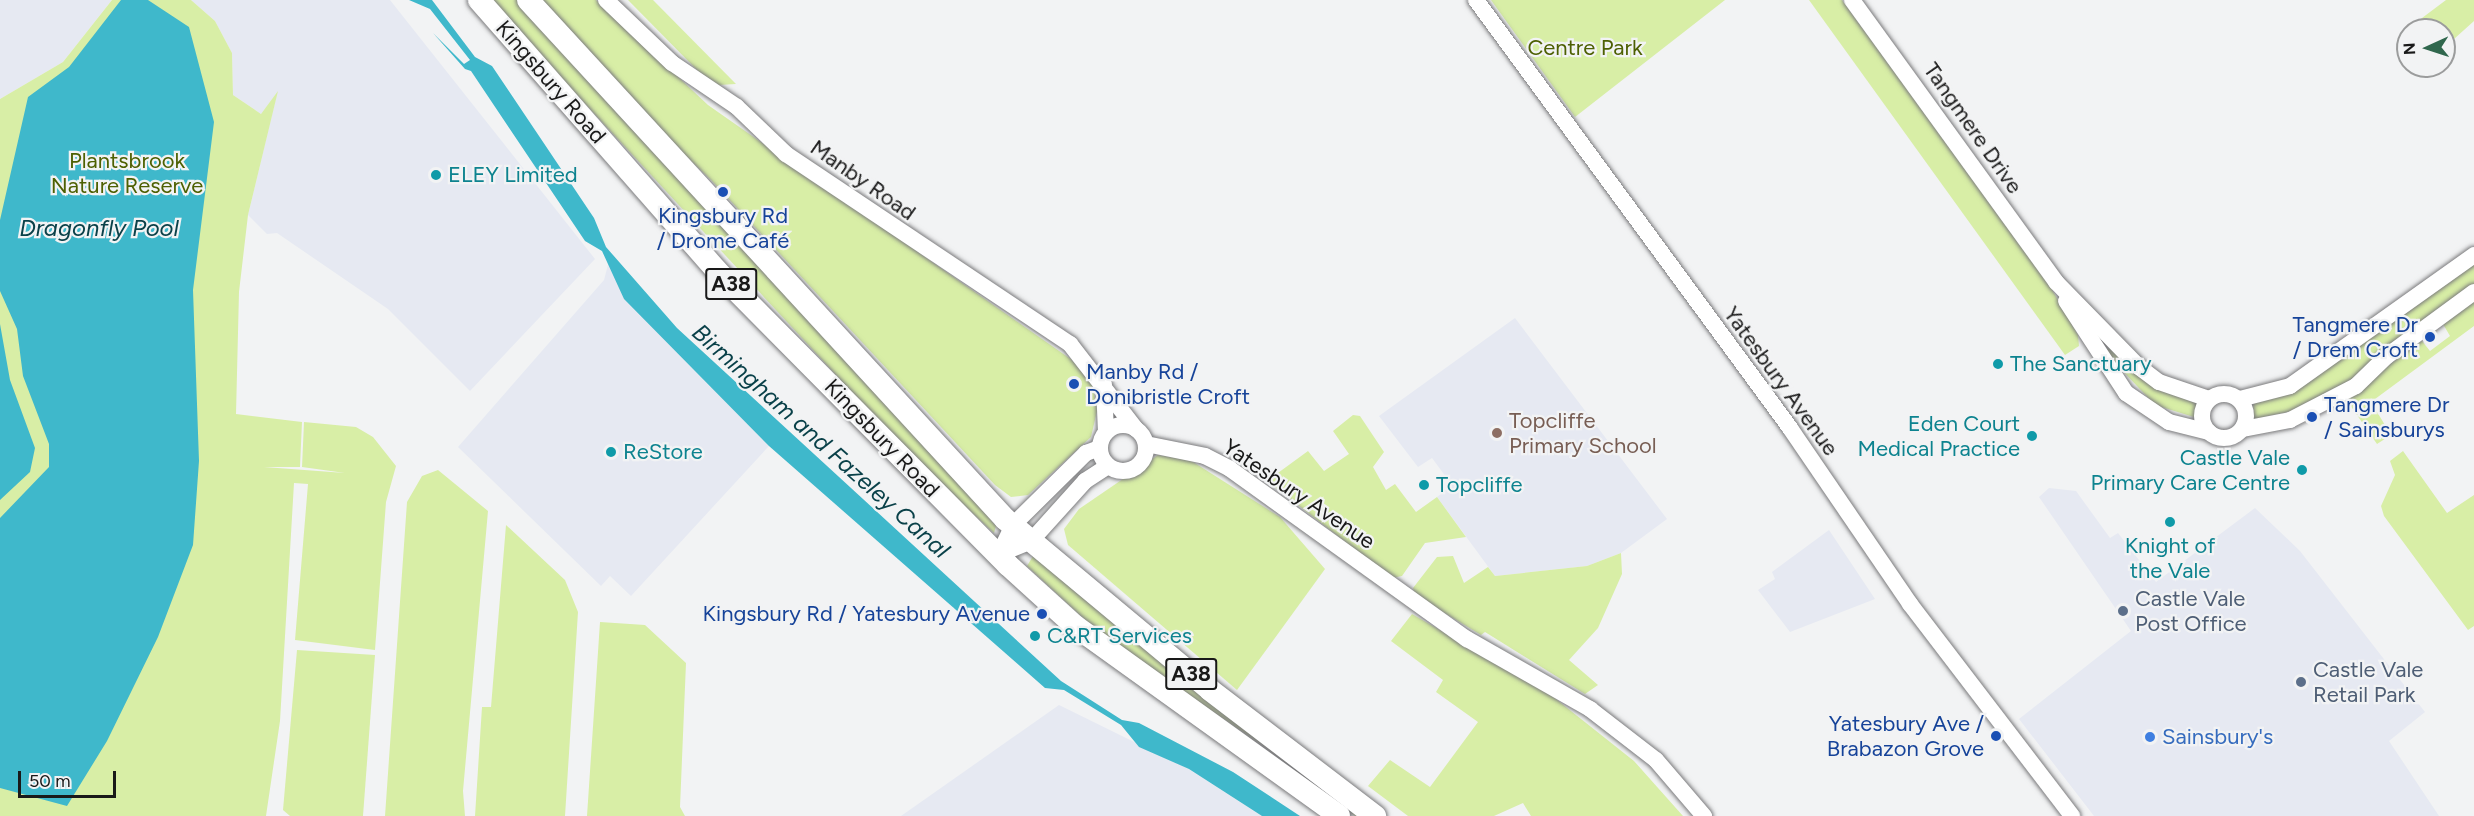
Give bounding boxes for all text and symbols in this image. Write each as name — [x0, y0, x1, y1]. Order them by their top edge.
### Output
street label: Kingsbury Road — [490, 15, 612, 149]
north arrow — [2396, 18, 2456, 78]
park label: Centre Park — [1527, 35, 1643, 61]
text: N — [2400, 42, 2419, 56]
street label: Tangmere Drive — [1918, 57, 2028, 199]
street label: Manby Road — [805, 134, 921, 226]
park label: Plantsbrook Nature Reserve — [51, 147, 203, 198]
place label: ELEY Limited — [448, 162, 578, 188]
marker: ELEY Limited — [429, 168, 443, 182]
marker: Kingsbury Rd / Drome Café — [716, 185, 730, 199]
place label: Kingsbury Rd / Drome Café — [657, 202, 789, 254]
water label: Dragonfly Pool — [19, 214, 179, 242]
road number: A38 — [704, 266, 758, 302]
street label: Yatesbury Avenue — [1718, 301, 1844, 461]
place label: Tangmere Dr / Drem Croft — [2293, 311, 2418, 362]
water label: Birmingham and Fazeley Canal — [686, 318, 956, 564]
marker: Tangmere Dr / Drem Croft — [2423, 330, 2437, 344]
place label: The Sanctuary — [2010, 351, 2152, 377]
marker: The Sanctuary — [1991, 357, 2005, 371]
place label: Manby Rd / Donibristle Croft — [1086, 358, 1250, 410]
street label: Kingsbury Road — [819, 373, 945, 503]
marker: Manby Rd / Donibristle Croft — [1067, 377, 1081, 391]
place label: Tangmere Dr / Sainsburys — [2324, 391, 2449, 442]
place label: Topcliffe Primary School — [1509, 407, 1657, 458]
place label: Eden Court Medical Practice — [1857, 410, 2020, 462]
marker: Tangmere Dr / Sainsburys — [2305, 410, 2319, 424]
marker: Topcliffe Primary School — [1490, 426, 1504, 440]
marker: Eden Court Medical Practice — [2025, 429, 2039, 443]
street label: Yatesbury Avenue — [1218, 433, 1380, 555]
place label: ReStore — [623, 439, 703, 465]
place label: Castle Vale Primary Care Centre — [2091, 444, 2290, 496]
marker: ReStore — [604, 445, 618, 459]
marker: Castle Vale Primary Care Centre — [2295, 463, 2309, 477]
place label: Topcliffe — [1436, 472, 1523, 498]
marker: Topcliffe — [1417, 478, 1431, 492]
marker: Knight of the Vale — [2163, 515, 2177, 529]
place label: Knight of the Vale — [2125, 532, 2215, 584]
place label: Castle Vale Post Office — [2135, 585, 2247, 636]
place label: Kingsbury Rd / Yatesbury Avenue — [703, 601, 1030, 627]
marker: Castle Vale Post Office — [2116, 604, 2130, 618]
marker: Kingsbury Rd / Yatesbury Avenue — [1035, 607, 1049, 621]
place label: C&RT Services — [1047, 623, 1192, 649]
marker: C&RT Services — [1028, 629, 1042, 643]
road number: A38 — [1164, 656, 1218, 692]
place label: Castle Vale Retail Park — [2313, 656, 2423, 708]
marker: Castle Vale Retail Park — [2294, 675, 2308, 689]
place label: Yatesbury Ave / Brabazon Grove — [1827, 710, 1984, 762]
place label: Sainsbury's — [2162, 724, 2273, 750]
marker: Yatesbury Ave / Brabazon Grove — [1989, 729, 2003, 743]
marker: Sainsbury's — [2143, 730, 2157, 744]
scale bar — [21, 759, 118, 797]
text: 50 m — [29, 770, 71, 792]

